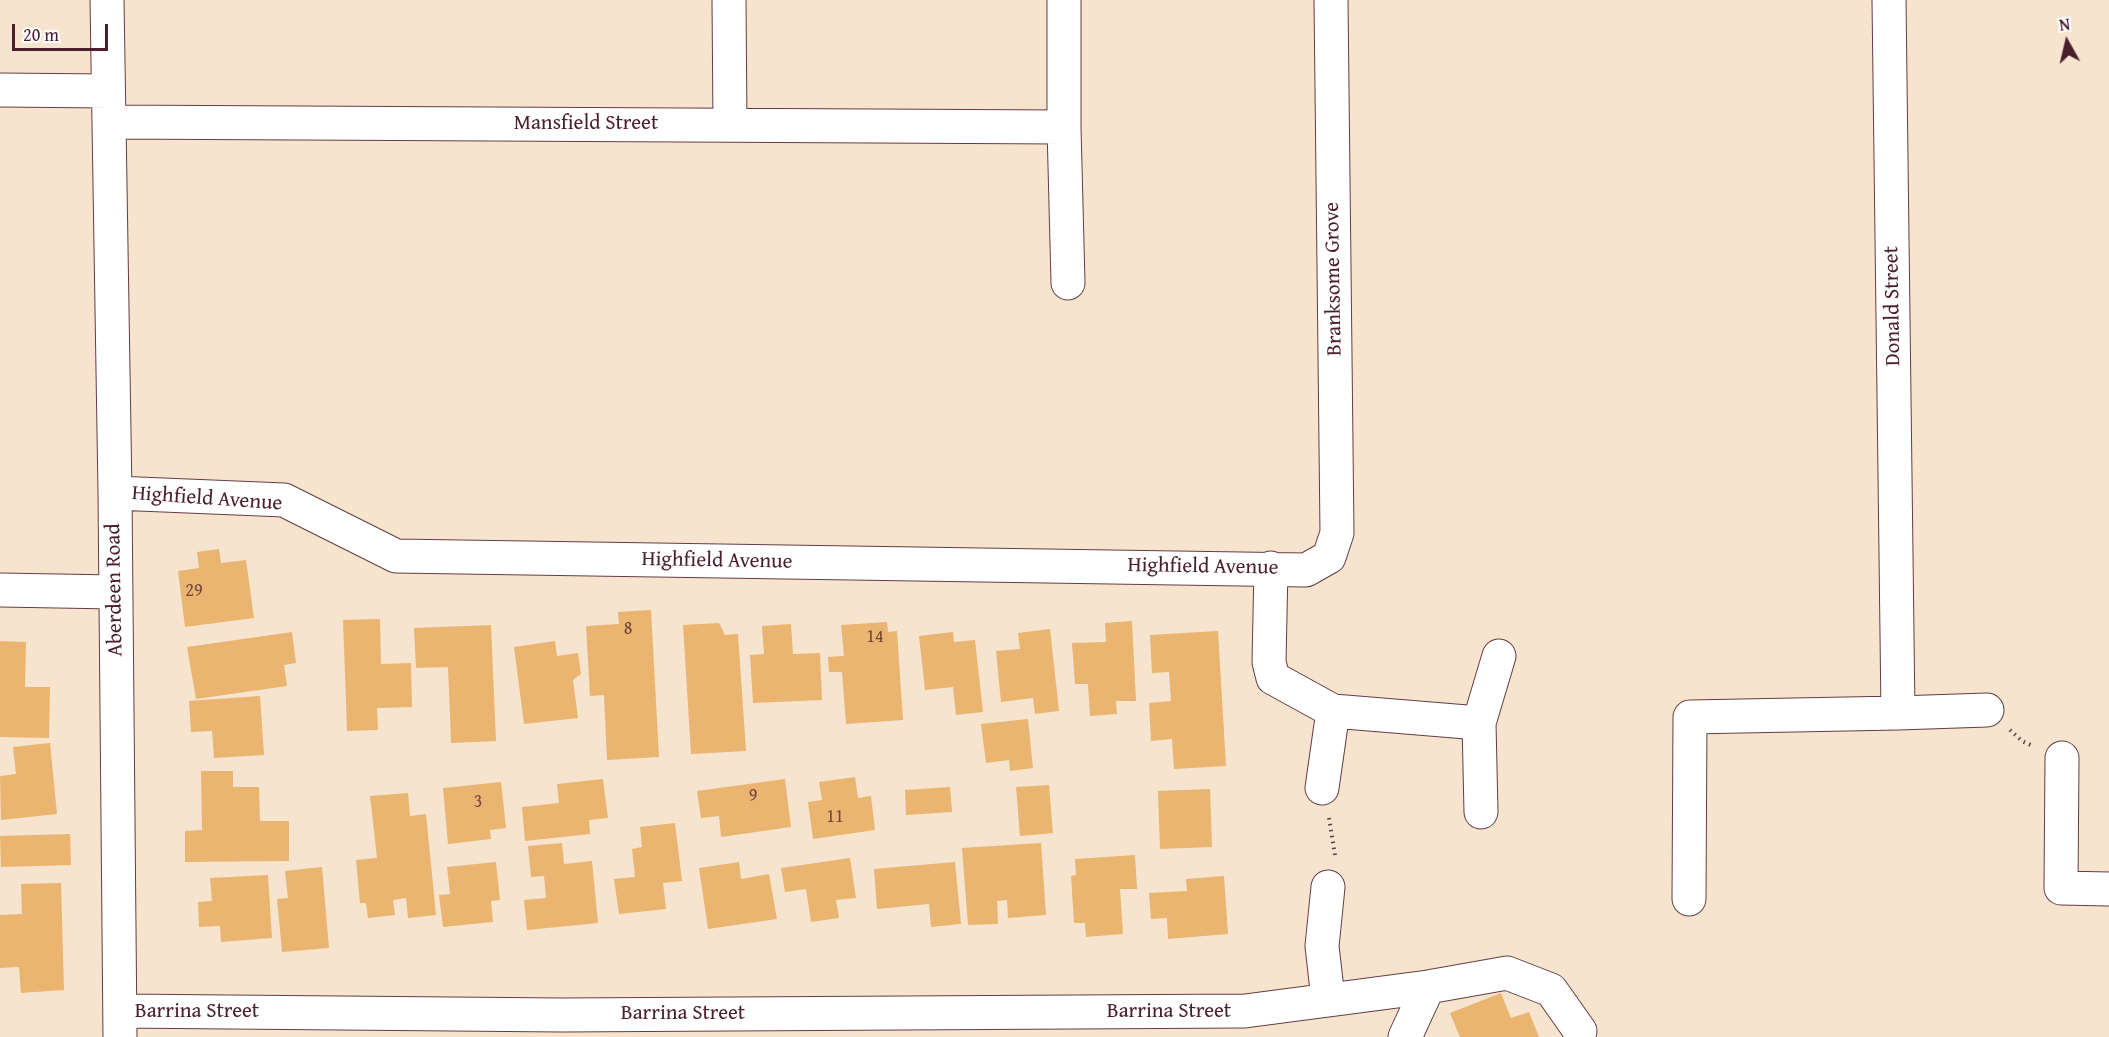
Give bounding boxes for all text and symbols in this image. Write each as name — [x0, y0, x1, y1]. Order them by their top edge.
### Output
scale bar — [15, 12, 111, 50]
north arrow — [2037, 12, 2097, 72]
text: N — [2058, 12, 2071, 37]
text: 20 m — [23, 21, 59, 48]
street label: Mansfield Street — [514, 111, 658, 137]
street label: Branksome Grove — [1320, 202, 1348, 356]
street label: Donald Street — [1879, 246, 1907, 366]
street label: Highfield Avenue — [131, 481, 283, 517]
street label: Aberdeen Road — [101, 523, 129, 657]
street label: Highfield Avenue — [641, 547, 793, 575]
street label: Highfield Avenue — [1127, 553, 1279, 581]
house number: 29 — [185, 580, 203, 602]
house number: 8 — [624, 618, 632, 640]
house number: 14 — [866, 626, 884, 648]
house number: 9 — [749, 785, 757, 807]
house number: 3 — [474, 791, 482, 813]
house number: 11 — [826, 806, 844, 828]
street label: Barrina Street — [135, 999, 259, 1025]
street label: Barrina Street — [1107, 999, 1231, 1025]
street label: Barrina Street — [621, 1001, 745, 1027]

